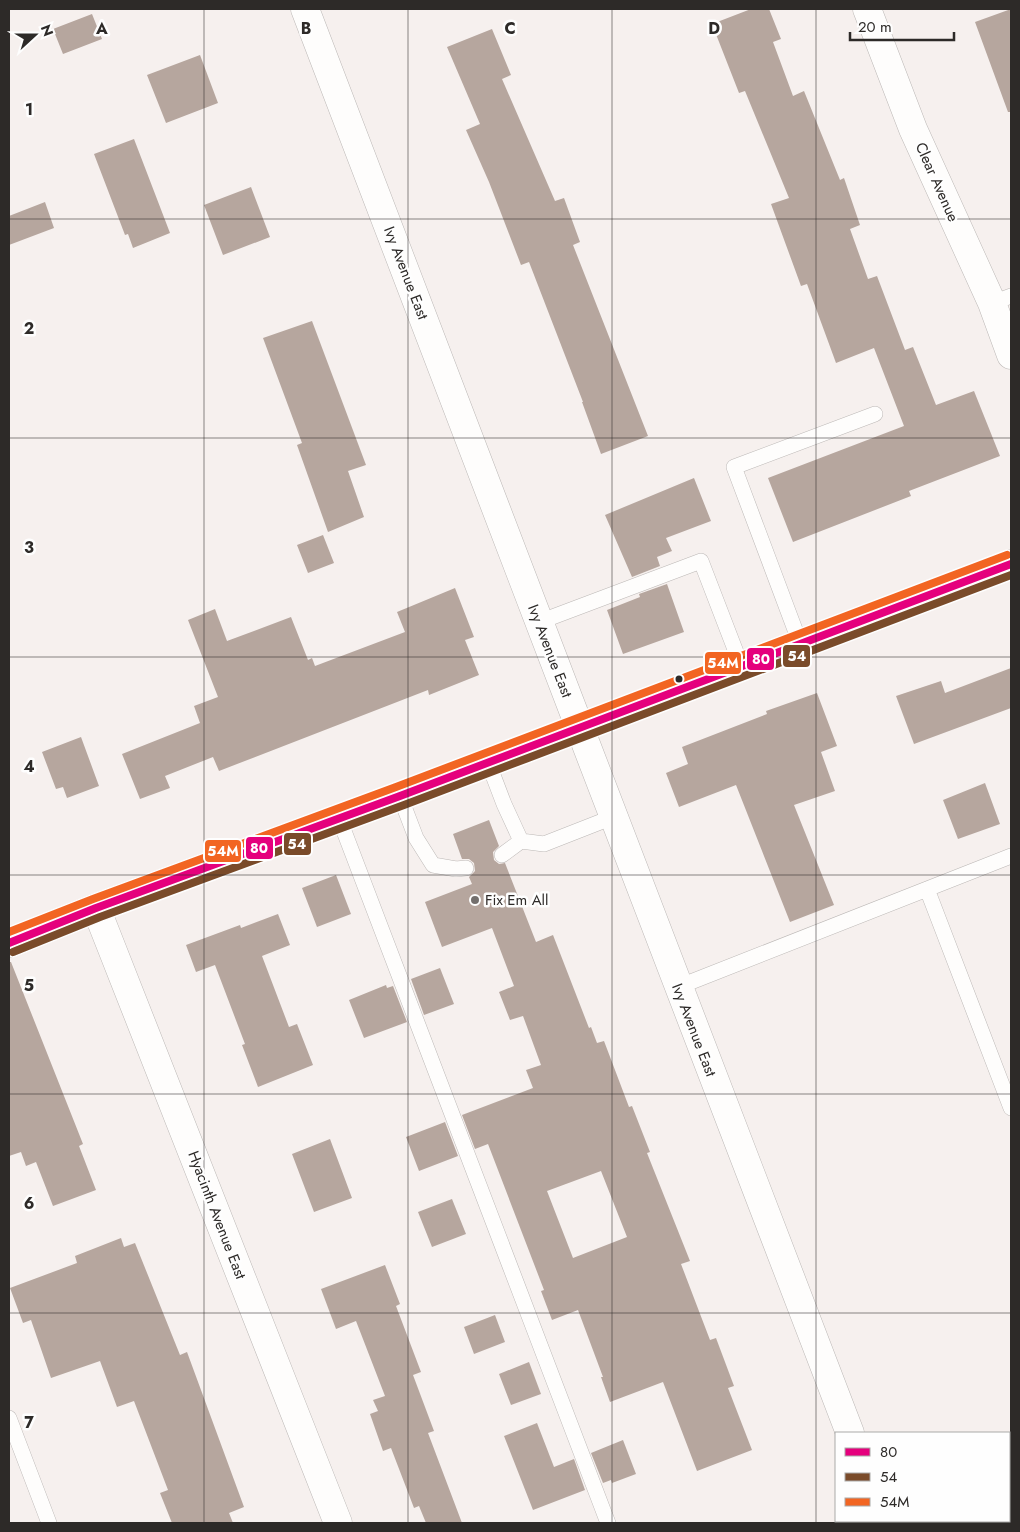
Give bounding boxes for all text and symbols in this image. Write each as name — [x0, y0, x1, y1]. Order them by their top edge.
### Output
north arrow — [10, 10, 60, 60]
scale bar — [850, 10, 954, 42]
text: 20 m — [858, 16, 892, 38]
text: A — [95, 17, 108, 40]
text: B — [301, 17, 311, 40]
text: C — [504, 17, 516, 40]
text: D — [708, 17, 720, 40]
text: N — [36, 22, 58, 39]
text: 1 — [25, 98, 33, 121]
street label: Clear Avenue — [910, 139, 964, 226]
street label: Ivy Avenue East — [378, 223, 434, 323]
text: 2 — [24, 317, 34, 340]
text: 3 — [24, 536, 34, 559]
street label: Ivy Avenue East — [522, 601, 578, 701]
line badge: 54 — [782, 644, 811, 668]
text: 54 — [788, 646, 807, 666]
line badge: 80 — [746, 647, 775, 671]
text: 80 — [752, 649, 770, 669]
line badge: 54M — [704, 651, 742, 675]
text: 54M — [707, 653, 739, 673]
unlabelled marker — [674, 674, 684, 684]
text: 4 — [23, 755, 35, 778]
line badge: 54 — [283, 832, 312, 856]
text: 54 — [288, 834, 307, 854]
line badge: 80 — [245, 836, 274, 860]
text: 80 — [250, 838, 268, 858]
line badge: 54M — [204, 839, 242, 863]
text: 54M — [207, 841, 239, 861]
place label: Fix Em All — [485, 889, 548, 911]
marker: Fix Em All — [469, 894, 481, 906]
text: 5 — [24, 974, 34, 997]
street label: Ivy Avenue East — [666, 980, 722, 1080]
street label: Hyacinth Avenue East — [182, 1148, 252, 1283]
text: 6 — [24, 1192, 34, 1215]
text: 7 — [24, 1411, 34, 1434]
legend — [835, 1432, 1010, 1522]
text: 80 — [880, 1441, 897, 1463]
text: 54 — [880, 1466, 897, 1488]
text: 54M — [880, 1491, 909, 1513]

